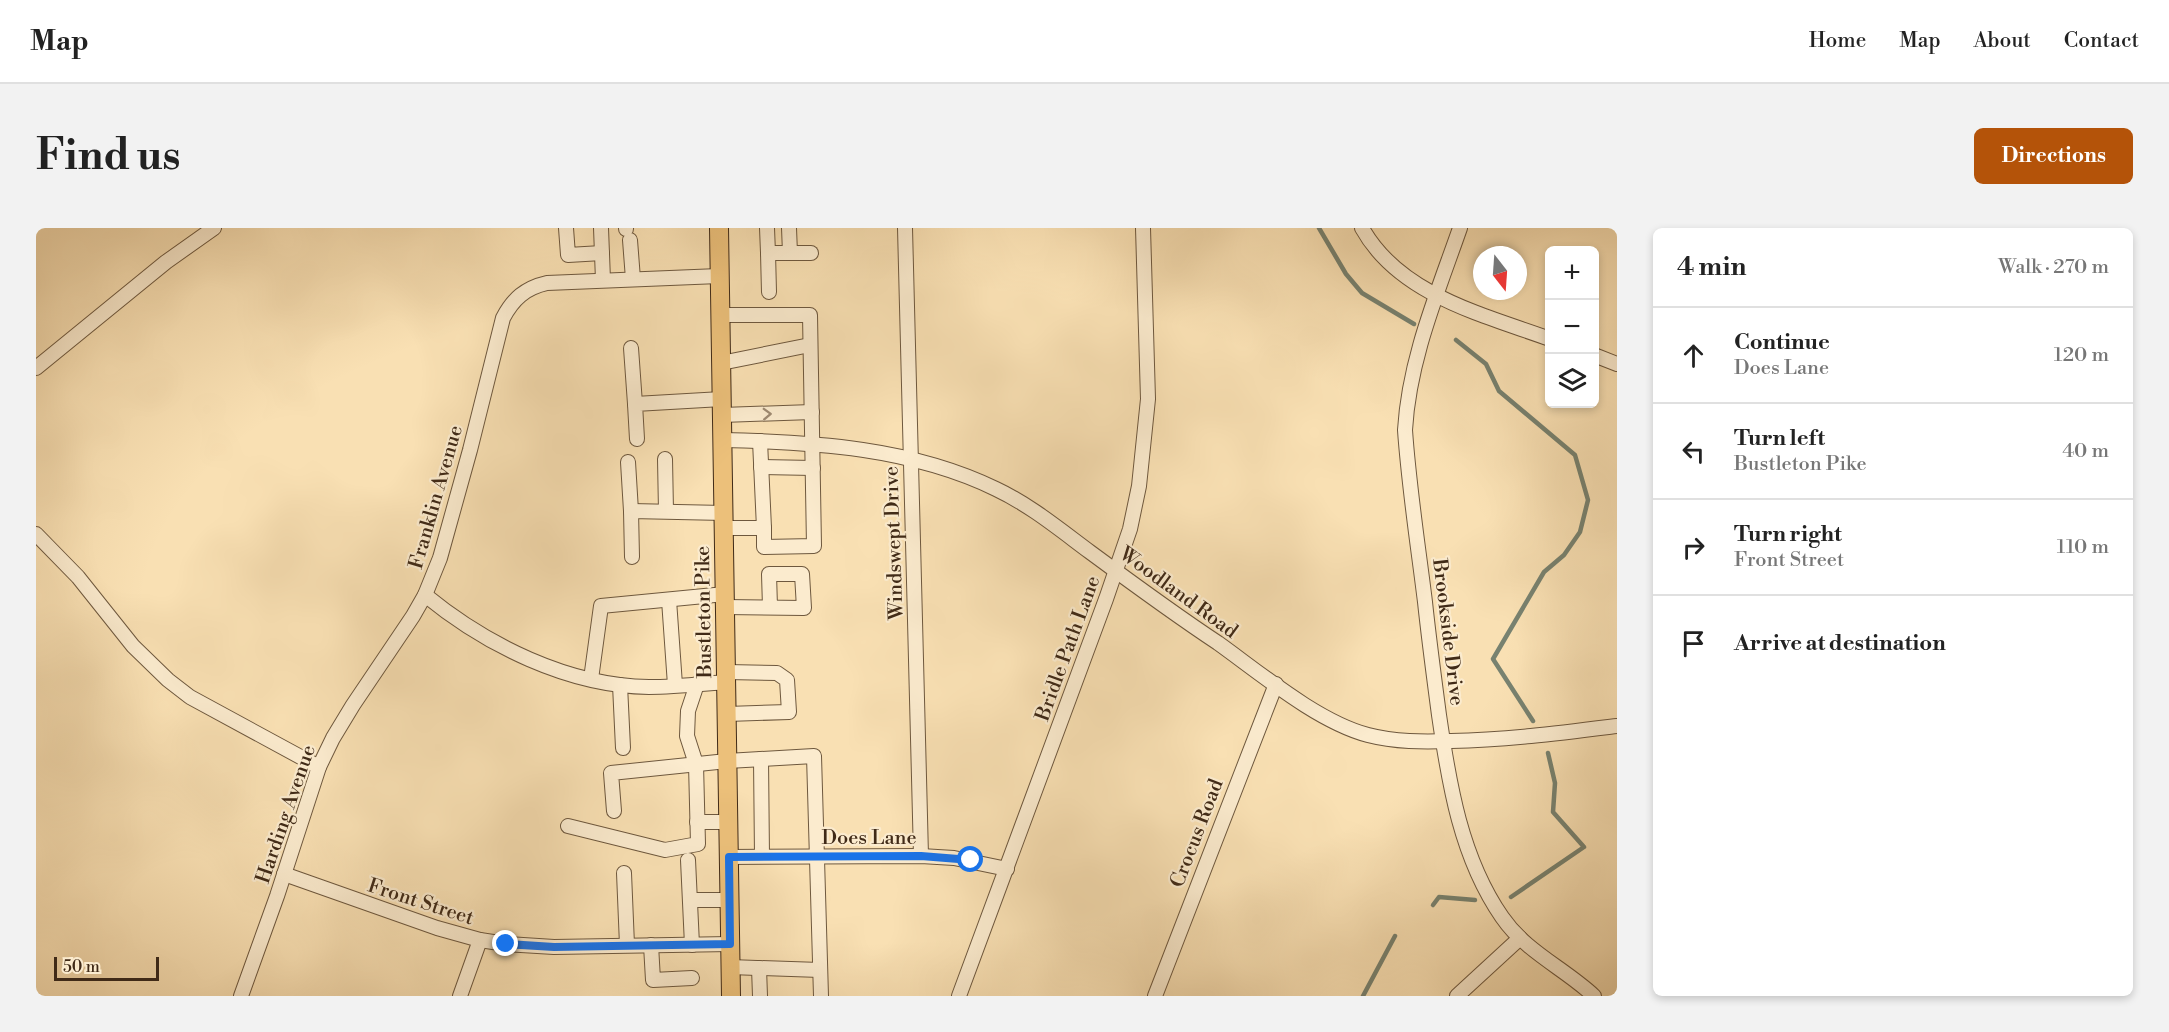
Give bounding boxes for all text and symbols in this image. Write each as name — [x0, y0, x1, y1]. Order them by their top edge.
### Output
text: Map — [30, 24, 89, 59]
text: Home — [1809, 28, 1866, 54]
text: Map — [1899, 28, 1941, 54]
text: About — [1974, 28, 2031, 54]
text: Contact — [2064, 28, 2139, 54]
button: Directions — [1974, 128, 2133, 184]
text: Find us — [36, 130, 180, 183]
north arrow — [1473, 246, 1527, 300]
map controls — [1545, 246, 1599, 408]
button: + — [1545, 246, 1599, 300]
text: 4 min — [1677, 251, 1747, 283]
text: Walk · 270 m — [1998, 255, 2109, 280]
button: − — [1545, 300, 1599, 354]
text: Continue — [1734, 329, 1830, 356]
icon: ahead — [1677, 339, 1710, 372]
text: 120 m — [2054, 343, 2109, 368]
button: layers — [1545, 354, 1599, 408]
text: Does Lane — [1734, 356, 1829, 381]
one-way arrow — [763, 407, 772, 420]
street label: Franklin Avenue — [404, 423, 469, 572]
text: Turn left — [1734, 425, 1825, 452]
icon: left — [1677, 435, 1710, 468]
text: 40 m — [2062, 439, 2109, 464]
text: Bustleton Pike — [1734, 452, 1867, 477]
street label: Windswept Drive — [879, 466, 910, 621]
text: Turn right — [1734, 521, 1842, 548]
icon: right — [1677, 531, 1710, 564]
text: 110 m — [2057, 535, 2109, 560]
street label: Woodland Road — [1113, 541, 1243, 645]
street label: Bustleton Pike — [691, 546, 718, 679]
text: Front Street — [1734, 548, 1844, 573]
street label: Brookside Drive — [1426, 556, 1469, 707]
street label: Bridle Path Lane — [1030, 572, 1106, 725]
icon: arrive — [1677, 627, 1710, 660]
text: Arrive at destination — [1734, 630, 1946, 657]
street label: Harding Avenue — [251, 742, 322, 887]
street label: Crocus Road — [1165, 775, 1230, 891]
street label: Does Lane — [821, 826, 917, 851]
route start — [957, 846, 983, 872]
street label: Front Street — [364, 874, 477, 931]
route end — [492, 930, 518, 956]
scale bar — [54, 954, 159, 982]
text: 50 m — [63, 957, 100, 977]

